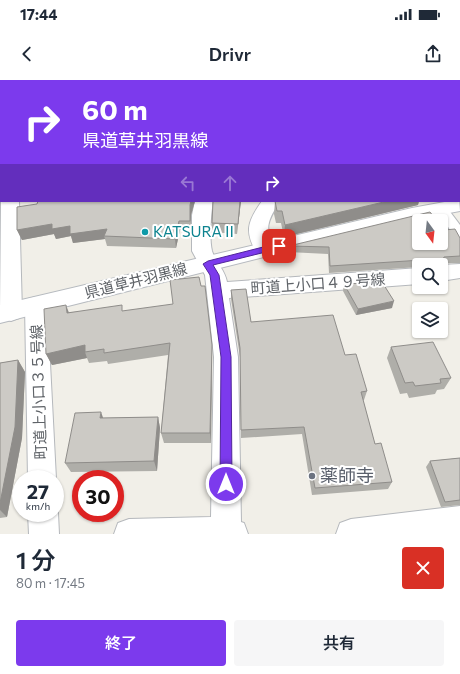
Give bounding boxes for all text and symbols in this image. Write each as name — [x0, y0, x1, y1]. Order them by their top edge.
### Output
text: 17:44 — [20, 5, 57, 23]
icon: back — [16, 43, 38, 65]
text: Drivr — [209, 43, 251, 65]
icon: share — [422, 43, 444, 65]
text: 60 m — [82, 92, 148, 126]
icon: right — [16, 96, 68, 148]
text: 県道草井羽黒線 — [82, 129, 208, 151]
icon: left — [177, 172, 199, 194]
icon: ahead — [219, 172, 241, 194]
icon: right — [261, 172, 283, 194]
north arrow — [412, 214, 448, 250]
map controls — [412, 214, 448, 338]
place label: KATSURAⅡ — [153, 222, 237, 240]
marker: KATSURAⅡ — [140, 227, 150, 237]
pin — [262, 229, 296, 263]
icon: arrive — [268, 235, 290, 257]
button: search — [412, 258, 448, 294]
street label: 県道草井羽黒線 — [83, 259, 189, 301]
street label: 町道上小口４９号線 — [250, 269, 386, 297]
button: layers — [412, 302, 448, 338]
street label: 町道上小口３５号線 — [27, 324, 49, 460]
position arrow — [205, 463, 247, 505]
place label: 薬師寺 — [320, 464, 374, 486]
speed limit sign: 30 — [72, 470, 124, 522]
marker: 薬師寺 — [307, 471, 317, 481]
text: 27 — [27, 479, 49, 503]
text: km/h — [26, 500, 50, 512]
text: 1 分 — [16, 545, 55, 574]
button: close — [402, 547, 444, 589]
text: 80 m · 17:45 — [16, 575, 85, 591]
button: 終了 — [16, 620, 226, 666]
button: 共有 — [234, 620, 444, 666]

